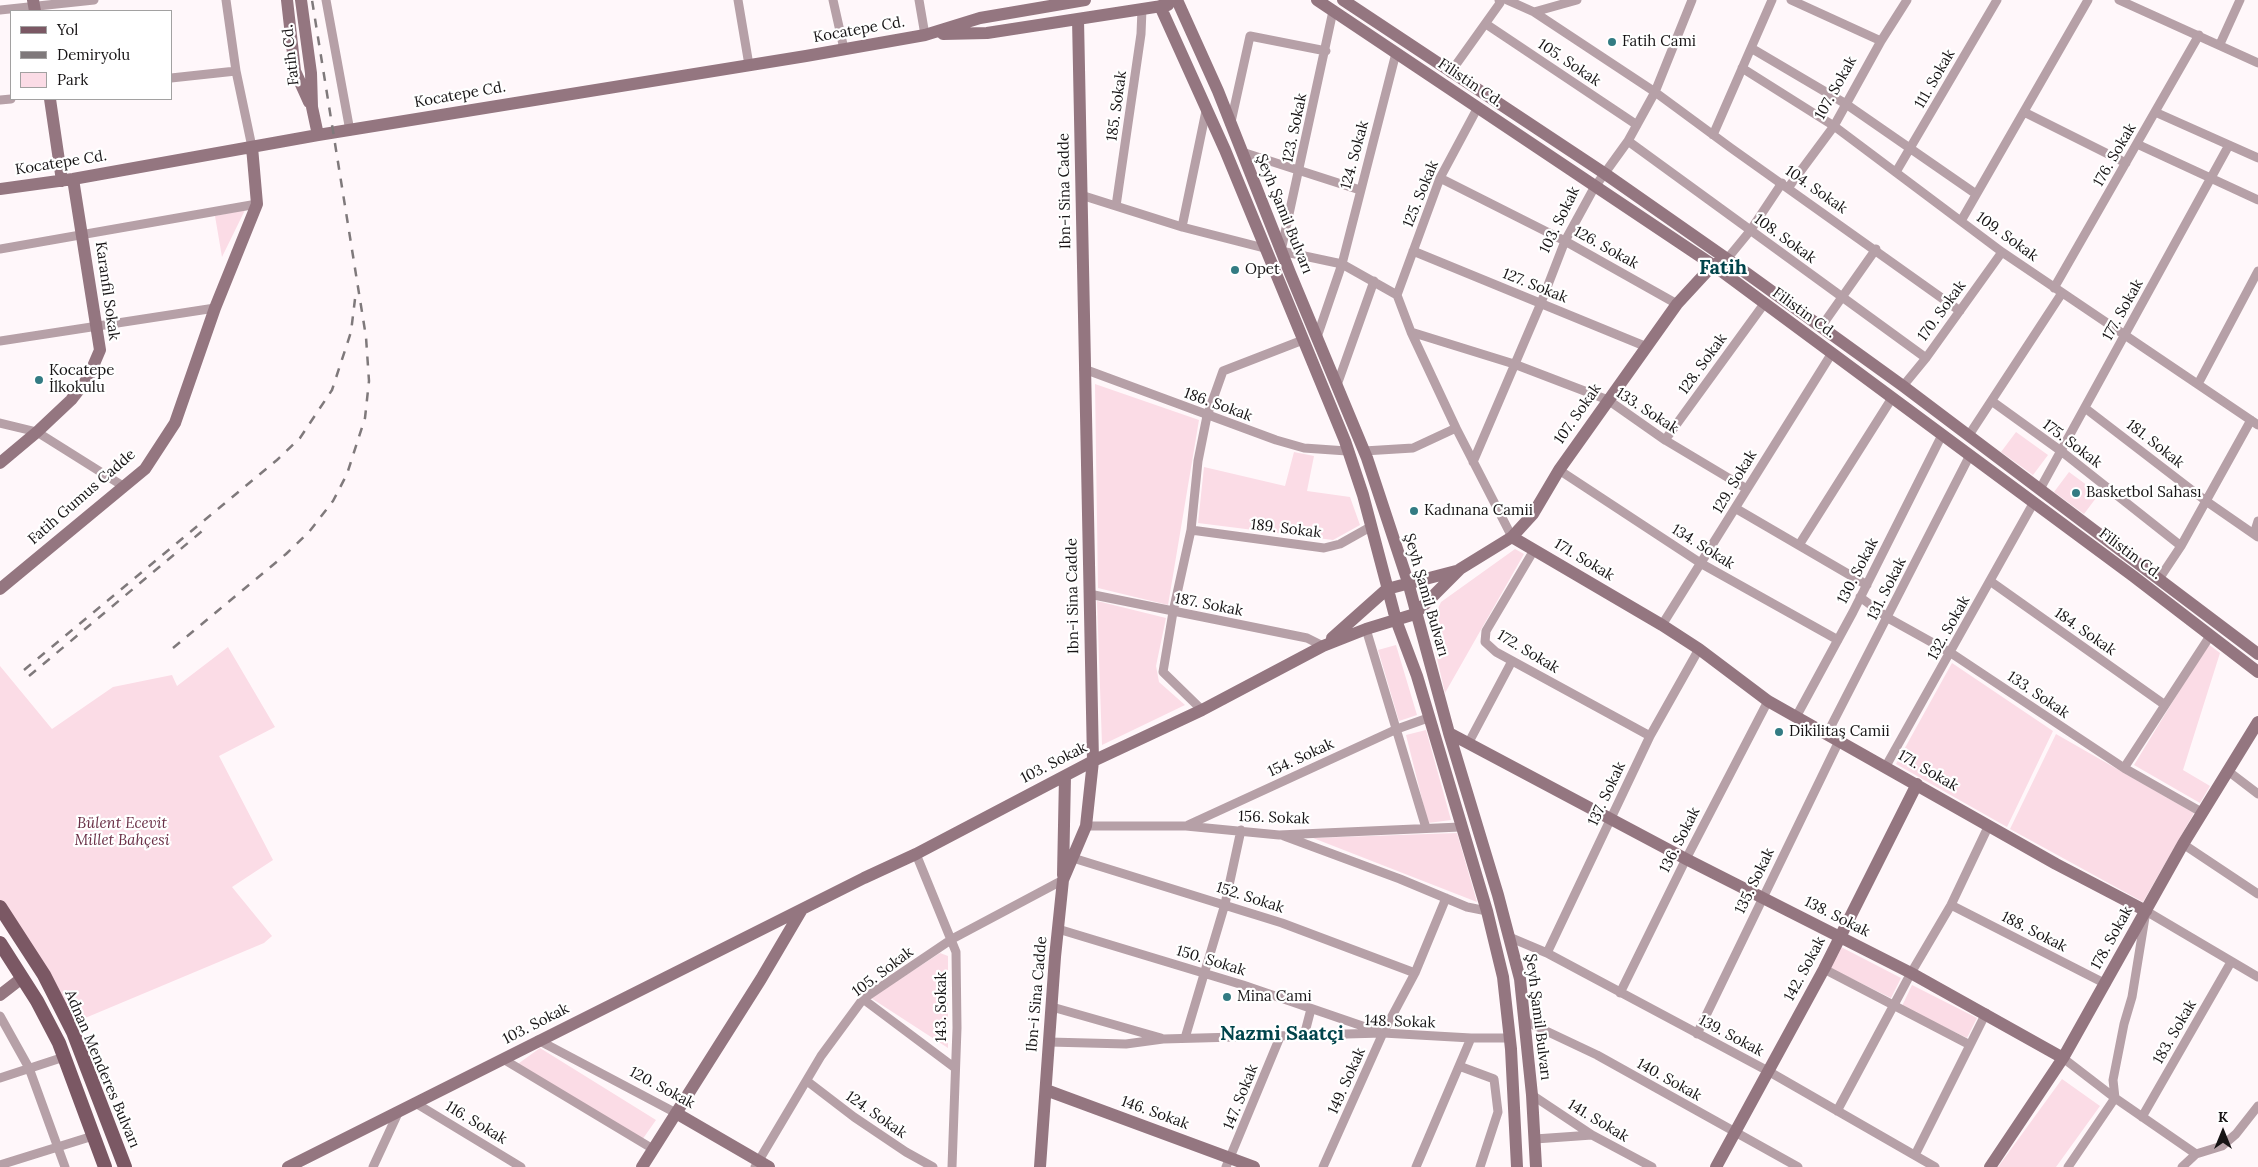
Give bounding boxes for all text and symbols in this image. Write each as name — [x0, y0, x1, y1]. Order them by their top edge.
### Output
legend — [10, 10, 172, 100]
street label: Kocatepe Cd. — [812, 13, 906, 47]
text: Yol — [57, 20, 78, 39]
street label: Fatih Cd. — [279, 24, 303, 86]
place label: Fatih Cami — [1622, 33, 1696, 51]
street label: 105. Sokak — [1534, 35, 1604, 91]
marker: Fatih Cami — [1606, 36, 1618, 48]
text: Demiryolu — [57, 45, 130, 64]
street label: 111. Sokak — [1911, 46, 1959, 112]
street label: 107. Sokak — [1811, 53, 1861, 123]
street label: Filistin Cd. — [1434, 55, 1506, 111]
text: Park — [57, 70, 88, 89]
street label: 185. Sokak — [1103, 70, 1131, 142]
street label: Kocatepe Cd. — [413, 78, 507, 112]
street label: 123. Sokak — [1279, 92, 1311, 164]
street label: 124. Sokak — [1337, 119, 1373, 191]
street label: 176. Sokak — [2090, 120, 2140, 190]
street label: Ibn-i Sina Cadde — [1055, 133, 1075, 249]
street label: Kocatepe Cd. — [14, 147, 108, 179]
street label: Şeyh Şamil Bulvarı — [1252, 152, 1316, 276]
street label: 125. Sokak — [1399, 158, 1443, 230]
street label: 104. Sokak — [1781, 162, 1851, 218]
street label: 103. Sokak — [1536, 184, 1584, 256]
street label: 109. Sokak — [1973, 209, 2041, 265]
street label: 108. Sokak — [1751, 211, 1819, 267]
street label: 126. Sokak — [1571, 223, 1641, 273]
street label: Karanfil Sokak — [91, 240, 123, 342]
district label: Fatih — [1699, 256, 1747, 280]
place label: Opet — [1245, 261, 1280, 279]
marker: Opet — [1229, 264, 1241, 276]
street label: 127. Sokak — [1500, 265, 1570, 307]
street label: 177. Sokak — [2099, 276, 2147, 344]
street label: 170. Sokak — [1914, 277, 1970, 345]
street label: Filistin Cd. — [1769, 284, 1839, 342]
street label: 128. Sokak — [1675, 330, 1731, 398]
place label: Kocatepe İlkokulu — [49, 362, 114, 397]
marker: Kocatepe İlkokulu — [33, 374, 45, 386]
street label: 107. Sokak — [1551, 380, 1605, 448]
street label: 186. Sokak — [1181, 384, 1255, 426]
street label: 133. Sokak — [1612, 384, 1682, 438]
street label: 175. Sokak — [2039, 416, 2105, 472]
street label: 181. Sokak — [2123, 416, 2187, 472]
street label: Fatih Gumus Cadde — [25, 446, 139, 548]
street label: 129. Sokak — [1709, 447, 1761, 517]
place label: Basketbol Sahası — [2086, 484, 2201, 502]
marker: Basketbol Sahası — [2070, 487, 2082, 499]
place label: Kadınana Camii — [1424, 502, 1533, 520]
marker: Kadınana Camii — [1408, 505, 1420, 517]
street label: 189. Sokak — [1250, 516, 1322, 542]
street label: 134. Sokak — [1668, 521, 1738, 573]
street label: Filistin Cd. — [2095, 525, 2165, 583]
street label: Şeyh Şamil Bulvarı — [1400, 531, 1452, 659]
street label: 171. Sokak — [1551, 535, 1617, 585]
street label: 130. Sokak — [1834, 535, 1882, 607]
street label: Ibn-i Sina Cadde — [1063, 538, 1083, 654]
street label: 131. Sokak — [1864, 555, 1910, 623]
street label: 187. Sokak — [1173, 590, 1245, 620]
street label: 132. Sokak — [1924, 593, 1974, 663]
street label: 184. Sokak — [2051, 604, 2119, 660]
street label: 172. Sokak — [1494, 626, 1562, 678]
street label: 133. Sokak — [2004, 668, 2072, 722]
place label: Dikilitaş Camii — [1789, 723, 1890, 741]
marker: Dikilitaş Camii — [1773, 726, 1785, 738]
street label: 154. Sokak — [1265, 735, 1337, 781]
street label: 103. Sokak — [1018, 739, 1090, 787]
street label: 171. Sokak — [1895, 747, 1961, 795]
street label: 137. Sokak — [1584, 759, 1630, 829]
street label: 136. Sokak — [1656, 804, 1704, 876]
street label: 156. Sokak — [1238, 808, 1310, 828]
park label: Bülent Ecevit Millet Bahçesi — [74, 815, 170, 850]
street label: 135. Sokak — [1731, 845, 1779, 917]
street label: 152. Sokak — [1214, 879, 1286, 917]
street label: 138. Sokak — [1801, 893, 1873, 941]
street label: 178. Sokak — [2087, 903, 2137, 973]
street label: 188. Sokak — [1998, 908, 2070, 956]
street label: 142. Sokak — [1781, 934, 1829, 1004]
street label: Ibn-i Sina Cadde — [1023, 935, 1051, 1053]
street label: 150. Sokak — [1174, 942, 1248, 980]
street label: 105. Sokak — [849, 943, 917, 1001]
street label: Şeyh Şamil Bulvarı — [1521, 953, 1555, 1081]
street label: 143. Sokak — [933, 972, 951, 1042]
street label: Adnan Menderes Bulvarı — [61, 987, 143, 1151]
place label: Mina Cami — [1237, 988, 1312, 1006]
marker: Mina Cami — [1221, 991, 1233, 1003]
street label: 183. Sokak — [2149, 997, 2201, 1067]
street label: 103. Sokak — [500, 1000, 572, 1048]
street label: 139. Sokak — [1695, 1011, 1767, 1061]
street label: 148. Sokak — [1364, 1012, 1436, 1032]
district label: Nazmi Saatçi — [1220, 1022, 1344, 1046]
street label: 149. Sokak — [1324, 1045, 1370, 1117]
street label: 140. Sokak — [1633, 1055, 1705, 1105]
street label: 147. Sokak — [1220, 1062, 1262, 1132]
street label: 120. Sokak — [626, 1063, 698, 1113]
street label: 124. Sokak — [842, 1088, 910, 1142]
street label: 146. Sokak — [1119, 1092, 1191, 1134]
street label: 141. Sokak — [1564, 1096, 1632, 1146]
street label: 116. Sokak — [442, 1098, 510, 1148]
north arrow — [2198, 1107, 2248, 1157]
text: K — [2218, 1108, 2228, 1126]

